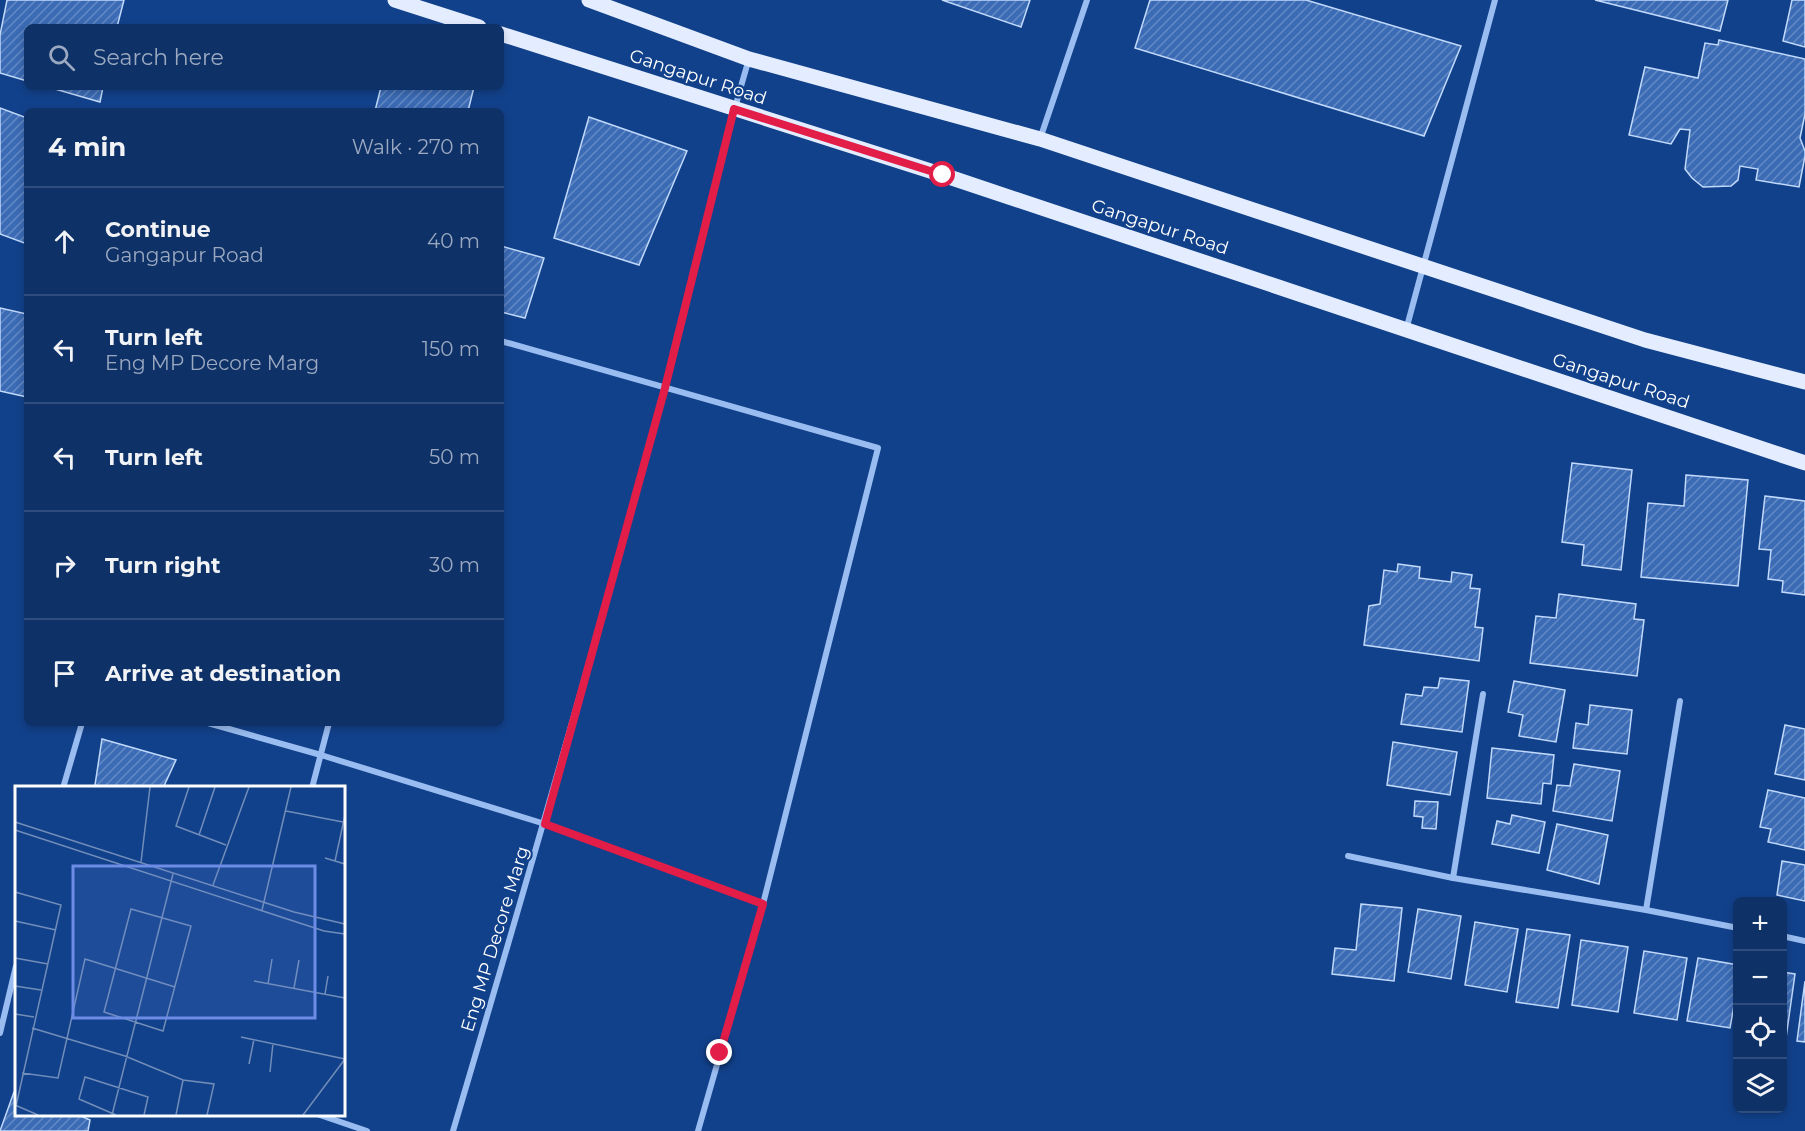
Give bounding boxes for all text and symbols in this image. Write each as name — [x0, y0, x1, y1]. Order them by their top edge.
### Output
search box — [24, 24, 504, 90]
icon: search — [45, 41, 78, 74]
text: Search here — [93, 44, 224, 71]
street label: Gangapur Road — [627, 44, 769, 110]
text: 4 min — [48, 131, 126, 163]
text: Walk · 270 m — [352, 135, 480, 159]
route start — [929, 161, 955, 187]
street label: Gangapur Road — [1089, 194, 1231, 260]
text: Continue — [105, 216, 211, 243]
icon: ahead — [48, 225, 81, 258]
text: 40 m — [427, 229, 480, 253]
text: Gangapur Road — [105, 243, 264, 267]
text: Turn left — [105, 324, 203, 351]
icon: left — [48, 333, 81, 366]
text: 150 m — [422, 337, 480, 361]
street label: Gangapur Road — [1550, 348, 1692, 414]
text: Eng MP Decore Marg — [105, 351, 319, 375]
icon: left — [48, 441, 81, 474]
text: Turn left — [105, 444, 203, 471]
text: 50 m — [429, 445, 480, 469]
icon: right — [48, 549, 81, 582]
text: Turn right — [105, 552, 220, 579]
text: 30 m — [429, 553, 480, 577]
icon: arrive — [48, 657, 81, 690]
text: Arrive at destination — [105, 660, 341, 687]
inset map — [15, 786, 345, 1116]
street label: Eng MP Decore Marg — [456, 844, 534, 1034]
map controls — [1733, 897, 1787, 1113]
button: + — [1733, 897, 1787, 951]
button: − — [1733, 951, 1787, 1005]
button: locate — [1733, 1005, 1787, 1059]
route end — [706, 1039, 732, 1065]
button: layers — [1733, 1059, 1787, 1113]

